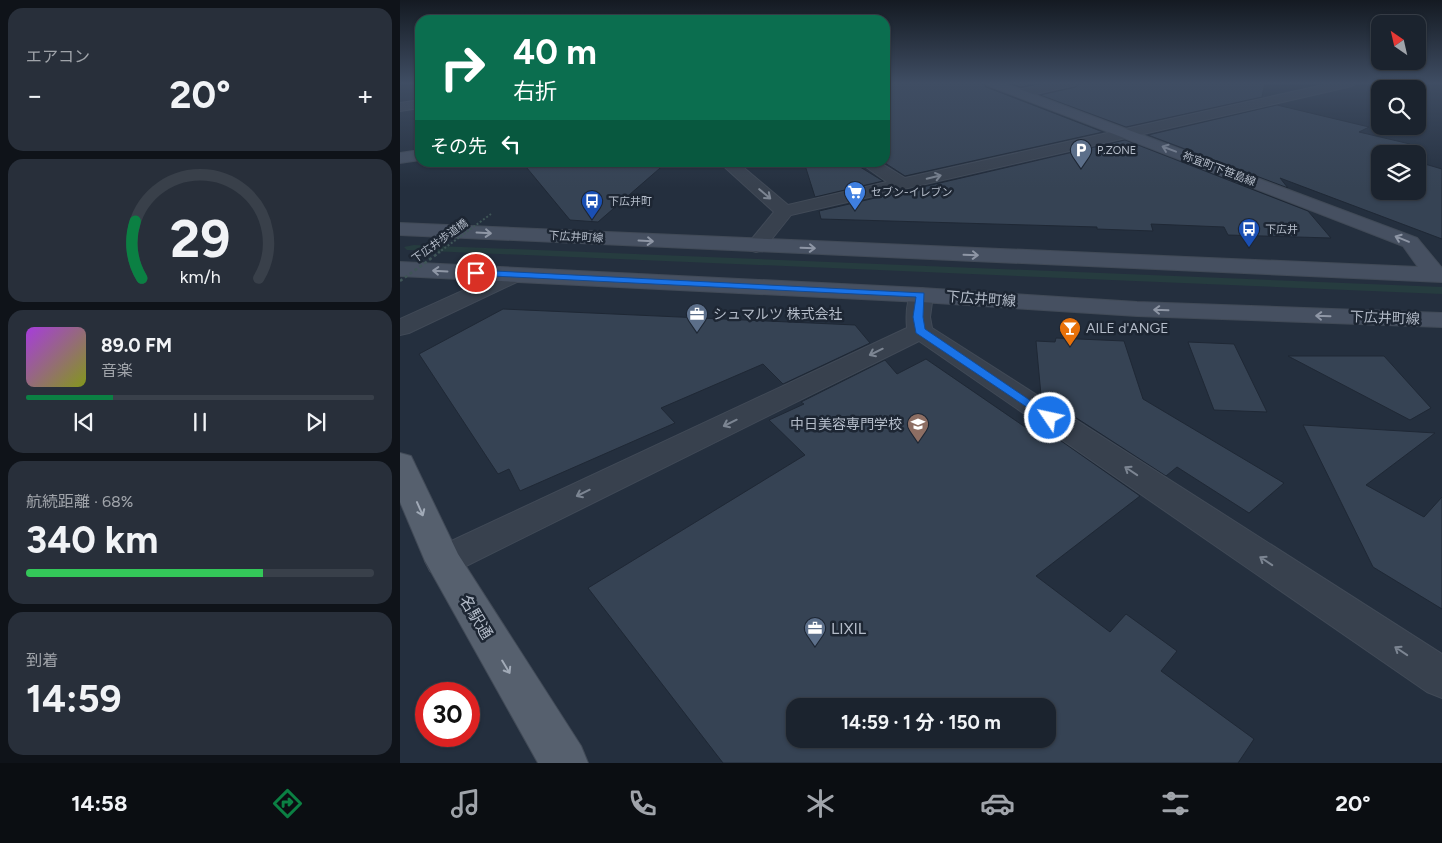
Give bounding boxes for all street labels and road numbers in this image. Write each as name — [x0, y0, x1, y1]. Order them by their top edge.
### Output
street label: 祢宜町下笹島線 — [1181, 149, 1257, 189]
street label: 下広井歩道橋 — [409, 216, 471, 266]
street label: 下広井町線 — [548, 229, 604, 245]
street label: 下広井町線 — [945, 288, 1017, 310]
street label: 下広井町線 — [1350, 308, 1420, 328]
street label: 名駅通 — [455, 592, 497, 642]

